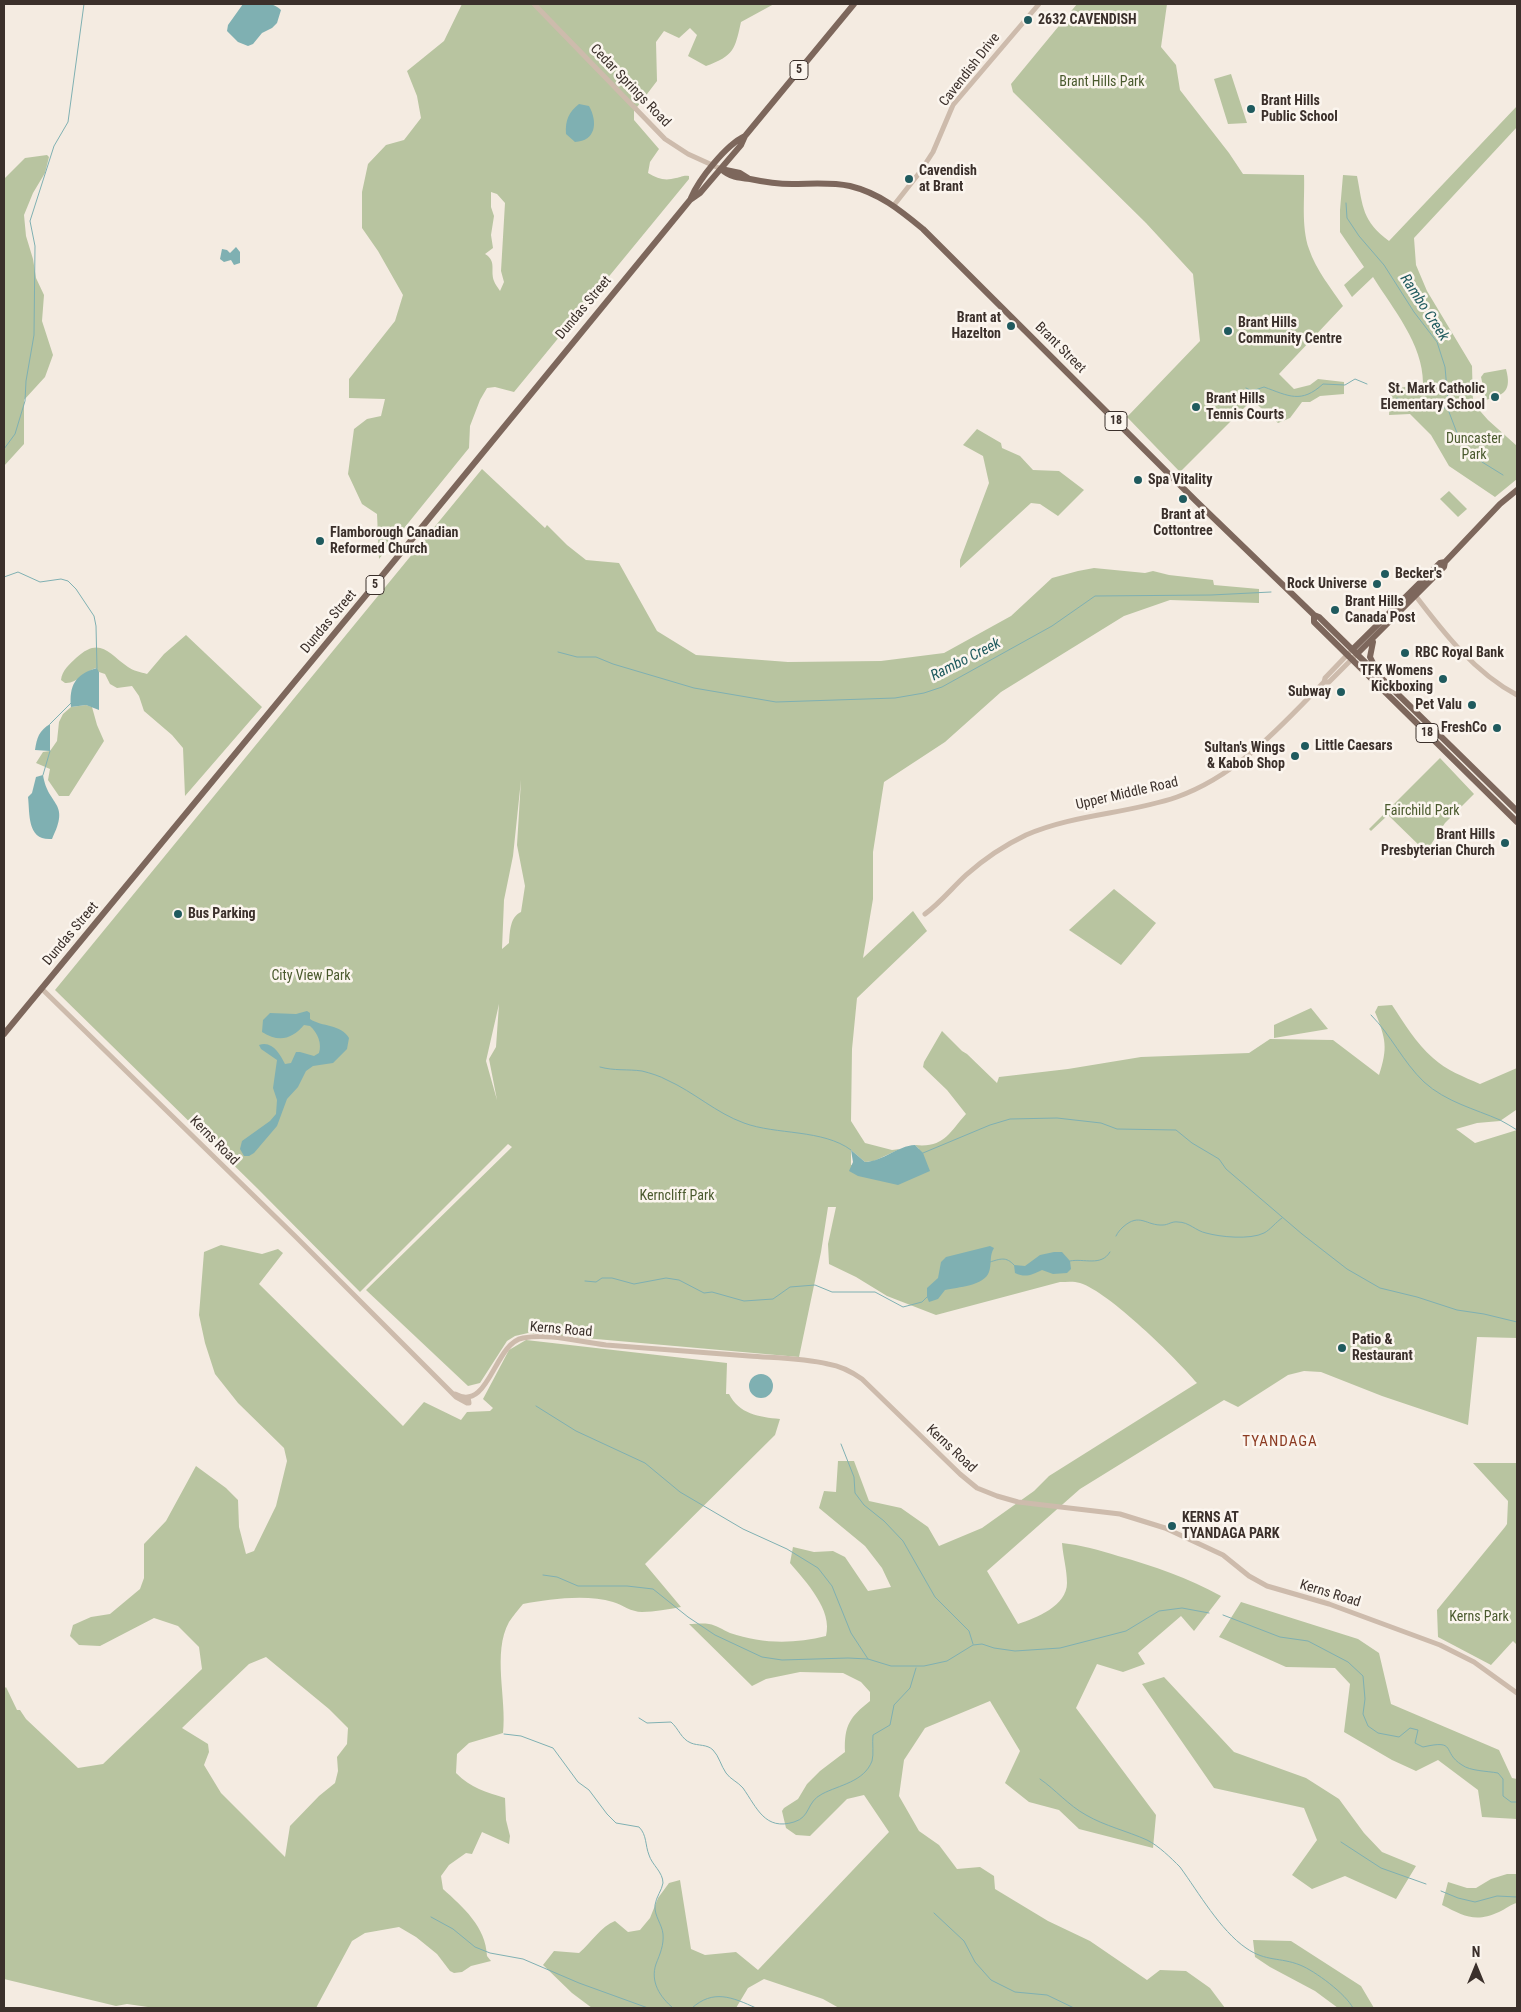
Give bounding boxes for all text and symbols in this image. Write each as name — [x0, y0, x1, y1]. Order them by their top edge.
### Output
place label: 2632 CAVENDISH — [1038, 12, 1137, 28]
marker: 2632 CAVENDISH — [1022, 14, 1034, 26]
street label: Cavendish Drive — [936, 30, 1004, 110]
street label: Cedar Springs Road — [586, 41, 674, 131]
road number: 5 — [790, 60, 808, 80]
park label: Brant Hills Park — [1059, 74, 1145, 90]
place label: Brant Hills Public School — [1261, 93, 1338, 125]
marker: Brant Hills Public School — [1245, 103, 1257, 115]
place label: Cavendish at Brant — [919, 163, 977, 196]
marker: Cavendish at Brant — [903, 173, 915, 185]
water label: Rambo Creek — [1396, 271, 1452, 345]
street label: Dundas Street — [553, 273, 615, 343]
place label: Brant at Hazelton — [951, 310, 1001, 342]
place label: Brant Hills Community Centre — [1238, 315, 1342, 348]
street label: Brant Street — [1031, 319, 1089, 377]
marker: Brant at Hazelton — [1005, 320, 1017, 332]
marker: Brant Hills Community Centre — [1222, 325, 1234, 337]
place label: St. Mark Catholic Elementary School — [1380, 381, 1485, 414]
place label: Brant Hills Tennis Courts — [1206, 391, 1284, 424]
marker: St. Mark Catholic Elementary School — [1489, 391, 1501, 403]
marker: Brant Hills Tennis Courts — [1190, 401, 1202, 413]
road number: 18 — [1105, 412, 1127, 431]
park label: Duncaster Park — [1446, 431, 1502, 464]
place label: Spa Vitality — [1148, 472, 1212, 488]
marker: Spa Vitality — [1132, 474, 1144, 486]
marker: Brant at Cottontree — [1177, 493, 1189, 505]
place label: Brant at Cottontree — [1153, 507, 1213, 540]
place label: Flamborough Canadian Reformed Church — [330, 525, 458, 558]
marker: Flamborough Canadian Reformed Church — [314, 535, 326, 547]
place label: Becker's — [1395, 566, 1442, 582]
marker: Becker's — [1379, 568, 1391, 580]
road number: 5 — [366, 576, 384, 594]
place label: Rock Universe — [1287, 576, 1367, 592]
marker: Rock Universe — [1371, 578, 1383, 590]
street label: Dundas Street — [298, 587, 360, 657]
place label: Brant Hills Canada Post — [1345, 594, 1415, 626]
marker: Brant Hills Canada Post — [1329, 604, 1341, 616]
water label: Rambo Creek — [928, 635, 1004, 685]
place label: RBC Royal Bank — [1415, 645, 1504, 661]
marker: RBC Royal Bank — [1399, 647, 1411, 659]
place label: TFK Womens Kickboxing — [1360, 663, 1433, 696]
marker: TFK Womens Kickboxing — [1437, 673, 1449, 685]
place label: Subway — [1288, 684, 1331, 700]
marker: Subway — [1335, 686, 1347, 698]
place label: Pet Valu — [1415, 697, 1462, 713]
marker: Pet Valu — [1466, 699, 1478, 711]
place label: FreshCo — [1441, 720, 1487, 736]
marker: FreshCo — [1491, 722, 1503, 734]
road number: 18 — [1416, 724, 1438, 742]
place label: Little Caesars — [1315, 738, 1392, 754]
place label: Sultan's Wings & Kabob Shop — [1204, 740, 1285, 772]
marker: Little Caesars — [1299, 740, 1311, 752]
marker: Sultan's Wings & Kabob Shop — [1289, 750, 1301, 762]
street label: Upper Middle Road — [1074, 774, 1180, 814]
park label: Fairchild Park — [1384, 803, 1460, 819]
place label: Brant Hills Presbyterian Church — [1381, 827, 1495, 860]
marker: Brant Hills Presbyterian Church — [1499, 837, 1511, 849]
street label: Dundas Street — [40, 899, 102, 969]
place label: Bus Parking — [188, 906, 256, 922]
marker: Bus Parking — [172, 908, 184, 920]
park label: City View Park — [271, 968, 351, 984]
street label: Kerns Road — [186, 1113, 242, 1169]
park label: Kerncliff Park — [640, 1188, 714, 1204]
street label: Kerns Road — [529, 1319, 593, 1341]
place label: Patio & Restaurant — [1352, 1332, 1413, 1364]
marker: Patio & Restaurant — [1336, 1342, 1348, 1354]
street label: Kerns Road — [922, 1421, 980, 1477]
district label: TYANDAGA — [1241, 1433, 1319, 1451]
place label: KERNS AT TYANDAGA PARK — [1182, 1510, 1280, 1542]
marker: KERNS AT TYANDAGA PARK — [1166, 1520, 1178, 1532]
street label: Kerns Road — [1298, 1577, 1362, 1611]
park label: Kerns Park — [1449, 1609, 1509, 1625]
north arrow — [1451, 1942, 1501, 1992]
text: N — [1472, 1944, 1480, 1960]

